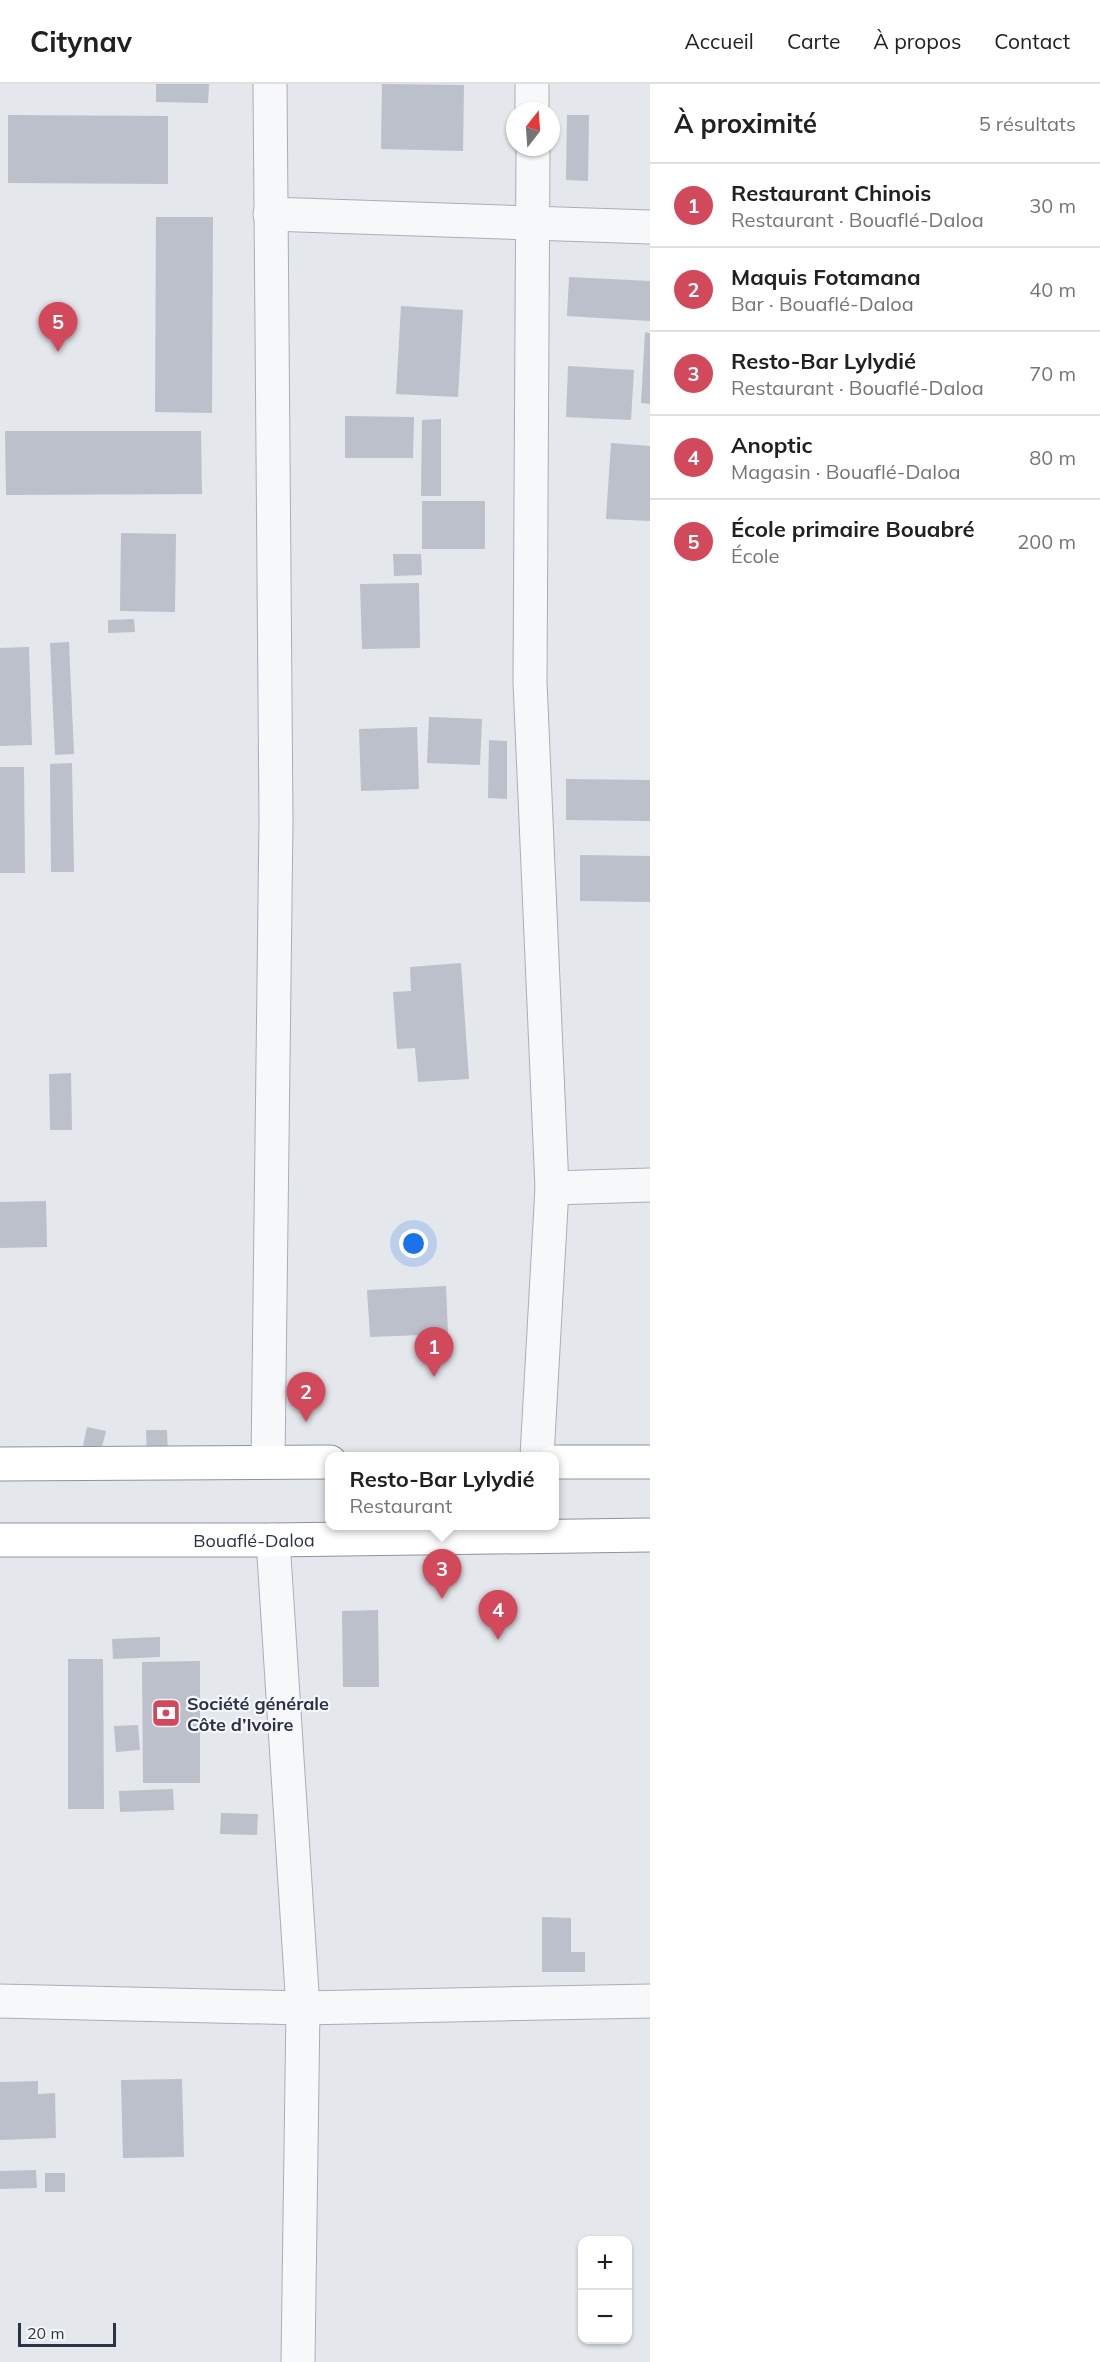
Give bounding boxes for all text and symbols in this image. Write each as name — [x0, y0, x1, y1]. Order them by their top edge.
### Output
text: Citynav — [30, 24, 132, 59]
text: Accueil — [684, 28, 754, 54]
text: Carte — [787, 28, 840, 54]
text: À propos — [873, 28, 961, 54]
text: Contact — [994, 28, 1070, 54]
north arrow — [506, 102, 560, 156]
text: À proximité — [674, 107, 817, 140]
text: 5 résultats — [979, 111, 1076, 136]
text: Restaurant Chinois — [731, 179, 931, 207]
text: 1 — [688, 193, 700, 218]
text: 30 m — [1029, 193, 1076, 218]
text: Restaurant · Bouaflé-Daloa — [731, 207, 984, 232]
text: Maquis Fotamana — [731, 263, 921, 291]
text: 2 — [688, 277, 700, 302]
text: 40 m — [1029, 277, 1076, 302]
text: Bar · Bouaflé-Daloa — [731, 291, 914, 316]
pin: 5 — [38, 302, 78, 352]
text: Resto-Bar Lylydié — [731, 347, 916, 375]
text: 3 — [688, 361, 700, 386]
text: 70 m — [1029, 361, 1076, 386]
text: Restaurant · Bouaflé-Daloa — [731, 375, 984, 400]
text: Anoptic — [731, 431, 813, 459]
text: 4 — [688, 445, 700, 470]
text: 80 m — [1029, 445, 1076, 470]
text: Magasin · Bouaflé-Daloa — [731, 459, 961, 484]
text: École primaire Bouabré — [731, 515, 975, 543]
text: 5 — [688, 529, 700, 554]
text: 200 m — [1017, 529, 1076, 554]
text: École — [731, 543, 779, 568]
your location — [399, 1229, 428, 1258]
pin: 1 — [414, 1328, 454, 1377]
pin: 2 — [286, 1372, 326, 1422]
popup — [325, 1452, 559, 1530]
text: Resto-Bar Lylydié — [349, 1465, 535, 1493]
text: Restaurant — [349, 1493, 452, 1518]
street label: Bouaflé-Daloa — [193, 1528, 315, 1552]
pin: 3 — [422, 1550, 462, 1599]
pin: 4 — [478, 1590, 518, 1640]
place label: Société générale Côte d’Ivoire — [187, 1692, 329, 1736]
bank icon: Société générale Côte d’Ivoire — [150, 1697, 182, 1729]
map controls — [578, 2236, 632, 2344]
button: + — [578, 2236, 632, 2290]
button: − — [578, 2290, 632, 2344]
scale bar — [18, 2320, 116, 2348]
text: 20 m — [27, 2323, 64, 2343]

